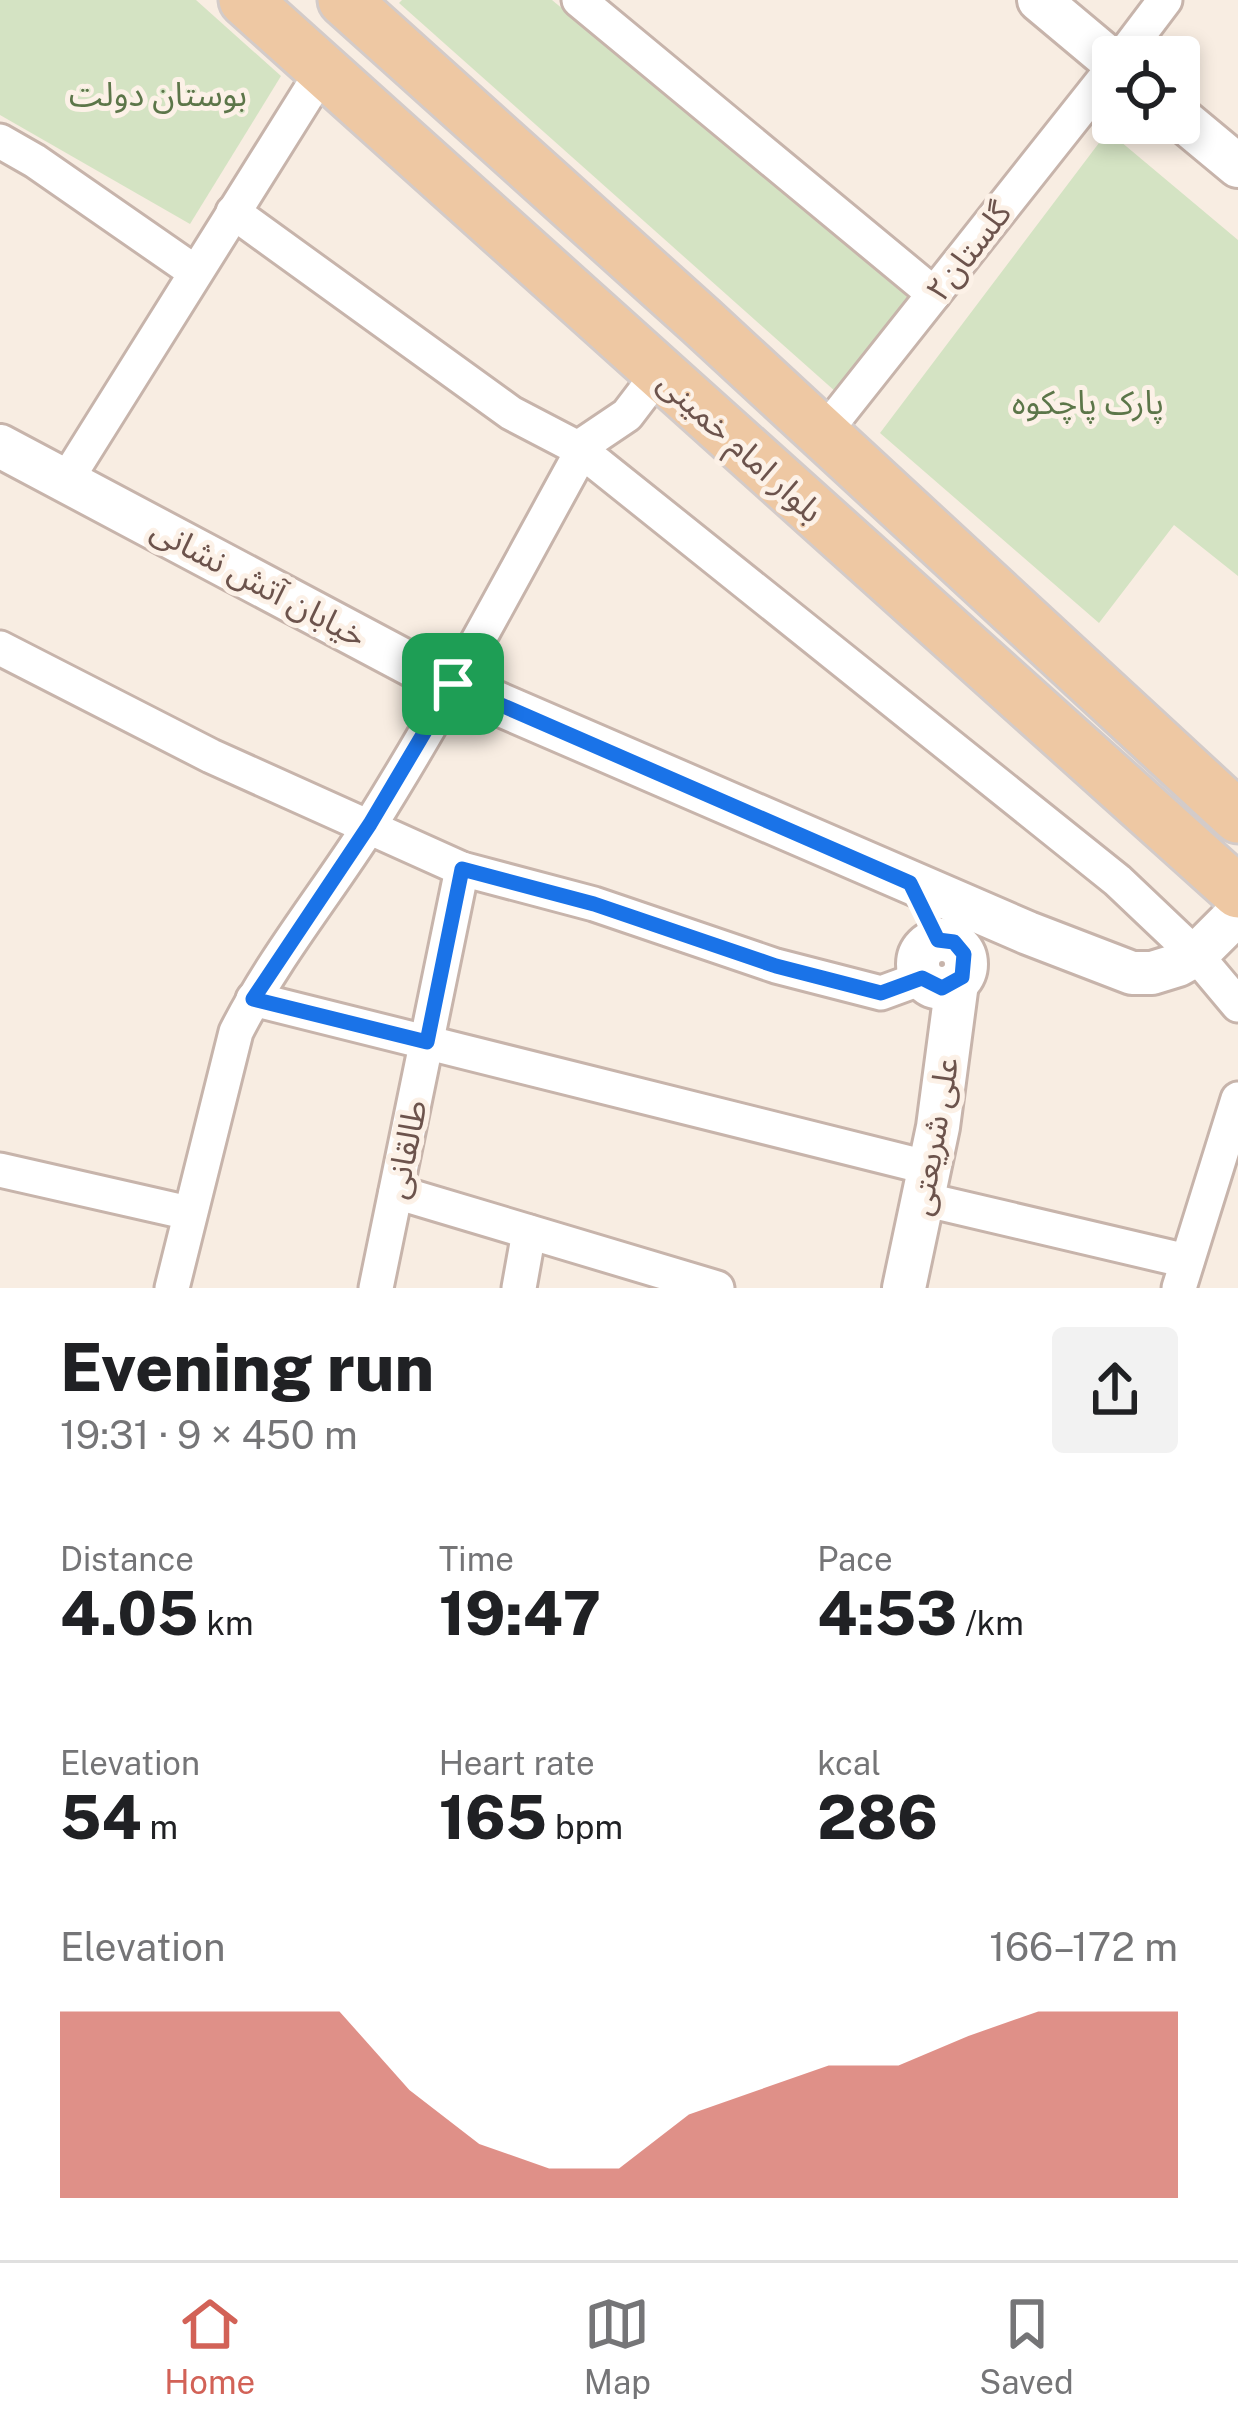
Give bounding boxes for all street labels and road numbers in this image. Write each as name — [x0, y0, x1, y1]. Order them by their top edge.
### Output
street label: گلستان۲ — [918, 194, 1019, 309]
street label: بلوار امام خمینی — [647, 362, 831, 534]
street label: خیابان آتش نشانی — [145, 509, 373, 655]
street label: علی شریعتی — [900, 1054, 967, 1218]
street label: طالقانی — [376, 1096, 435, 1202]

